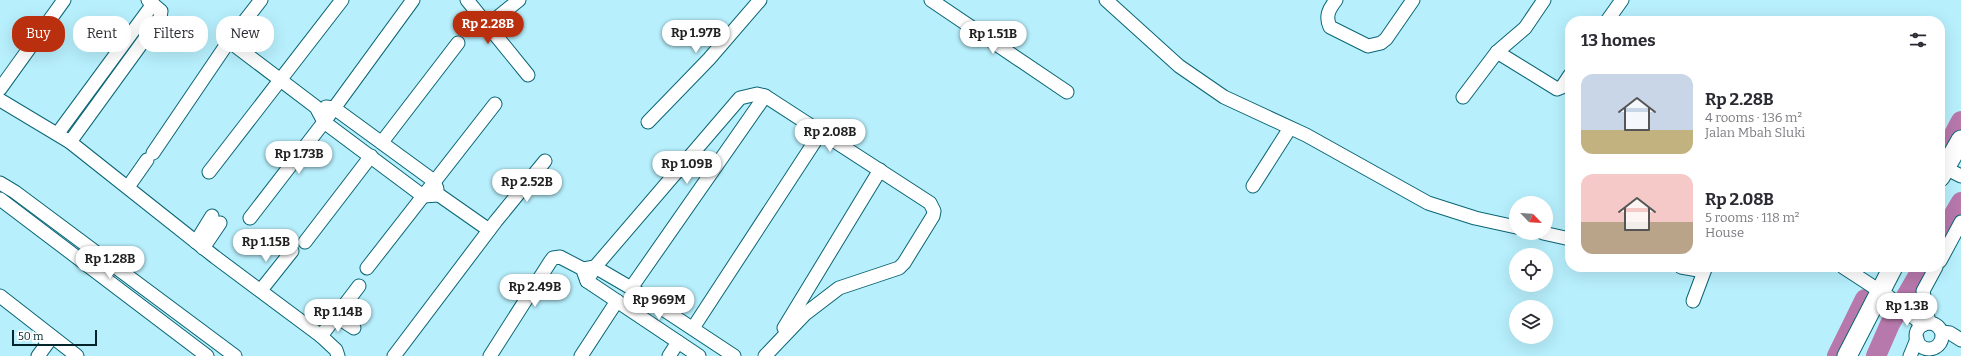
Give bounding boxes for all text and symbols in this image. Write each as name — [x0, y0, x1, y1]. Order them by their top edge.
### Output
pin: Rp 2.28B — [447, 11, 529, 45]
chip: Buy — [12, 16, 65, 52]
chip: Rent — [73, 16, 131, 52]
chip: Filters — [139, 16, 208, 52]
chip: New — [216, 16, 274, 52]
text: Rp 2.28B — [462, 16, 514, 31]
pin: Rp 1.97B — [655, 20, 737, 54]
pin: Rp 1.51B — [952, 21, 1034, 55]
text: Rp 1.97B — [671, 25, 721, 40]
text: Rp 1.51B — [969, 26, 1017, 41]
icon: filters — [1907, 29, 1929, 51]
text: 13 homes — [1581, 30, 1656, 51]
text: Rp 2.28B — [1705, 89, 1774, 110]
icon: home — [1613, 90, 1661, 138]
text: 4 rooms · 136 m² — [1705, 110, 1802, 125]
pin: Rp 2.08B — [789, 119, 871, 153]
text: Rp 2.08B — [804, 124, 856, 139]
text: Jalan Mbah Sluki — [1705, 125, 1805, 140]
pin: Rp 1.73B — [258, 141, 340, 175]
text: Rp 1.73B — [274, 146, 324, 161]
pin: Rp 1.09B — [646, 151, 728, 185]
text: Rp 1.09B — [661, 156, 713, 171]
pin: Rp 2.52B — [486, 169, 568, 203]
text: Rp 2.52B — [501, 174, 553, 189]
text: Rp 2.08B — [1705, 189, 1774, 210]
icon: home — [1613, 190, 1661, 238]
north arrow — [1509, 196, 1553, 240]
map controls — [1509, 196, 1553, 344]
text: 5 rooms · 118 m² — [1705, 210, 1799, 225]
text: House — [1705, 225, 1744, 240]
pin: Rp 1.15B — [225, 229, 307, 263]
text: Rp 1.15B — [242, 234, 290, 249]
pin: Rp 1.28B — [69, 246, 151, 280]
button: locate — [1509, 248, 1553, 292]
text: Rp 1.28B — [85, 251, 135, 266]
pin: Rp 2.49B — [494, 274, 576, 308]
text: Rp 2.49B — [509, 279, 561, 294]
pin: Rp 969M — [622, 287, 696, 321]
text: Rp 969M — [632, 292, 686, 307]
pin: Rp 1.3B — [1870, 293, 1944, 327]
text: Rp 1.3B — [1885, 298, 1929, 313]
pin: Rp 1.14B — [297, 299, 379, 333]
button: layers — [1509, 300, 1553, 344]
text: Rp 1.14B — [313, 304, 363, 319]
scale bar — [12, 328, 97, 347]
text: 50 m — [18, 330, 44, 343]

